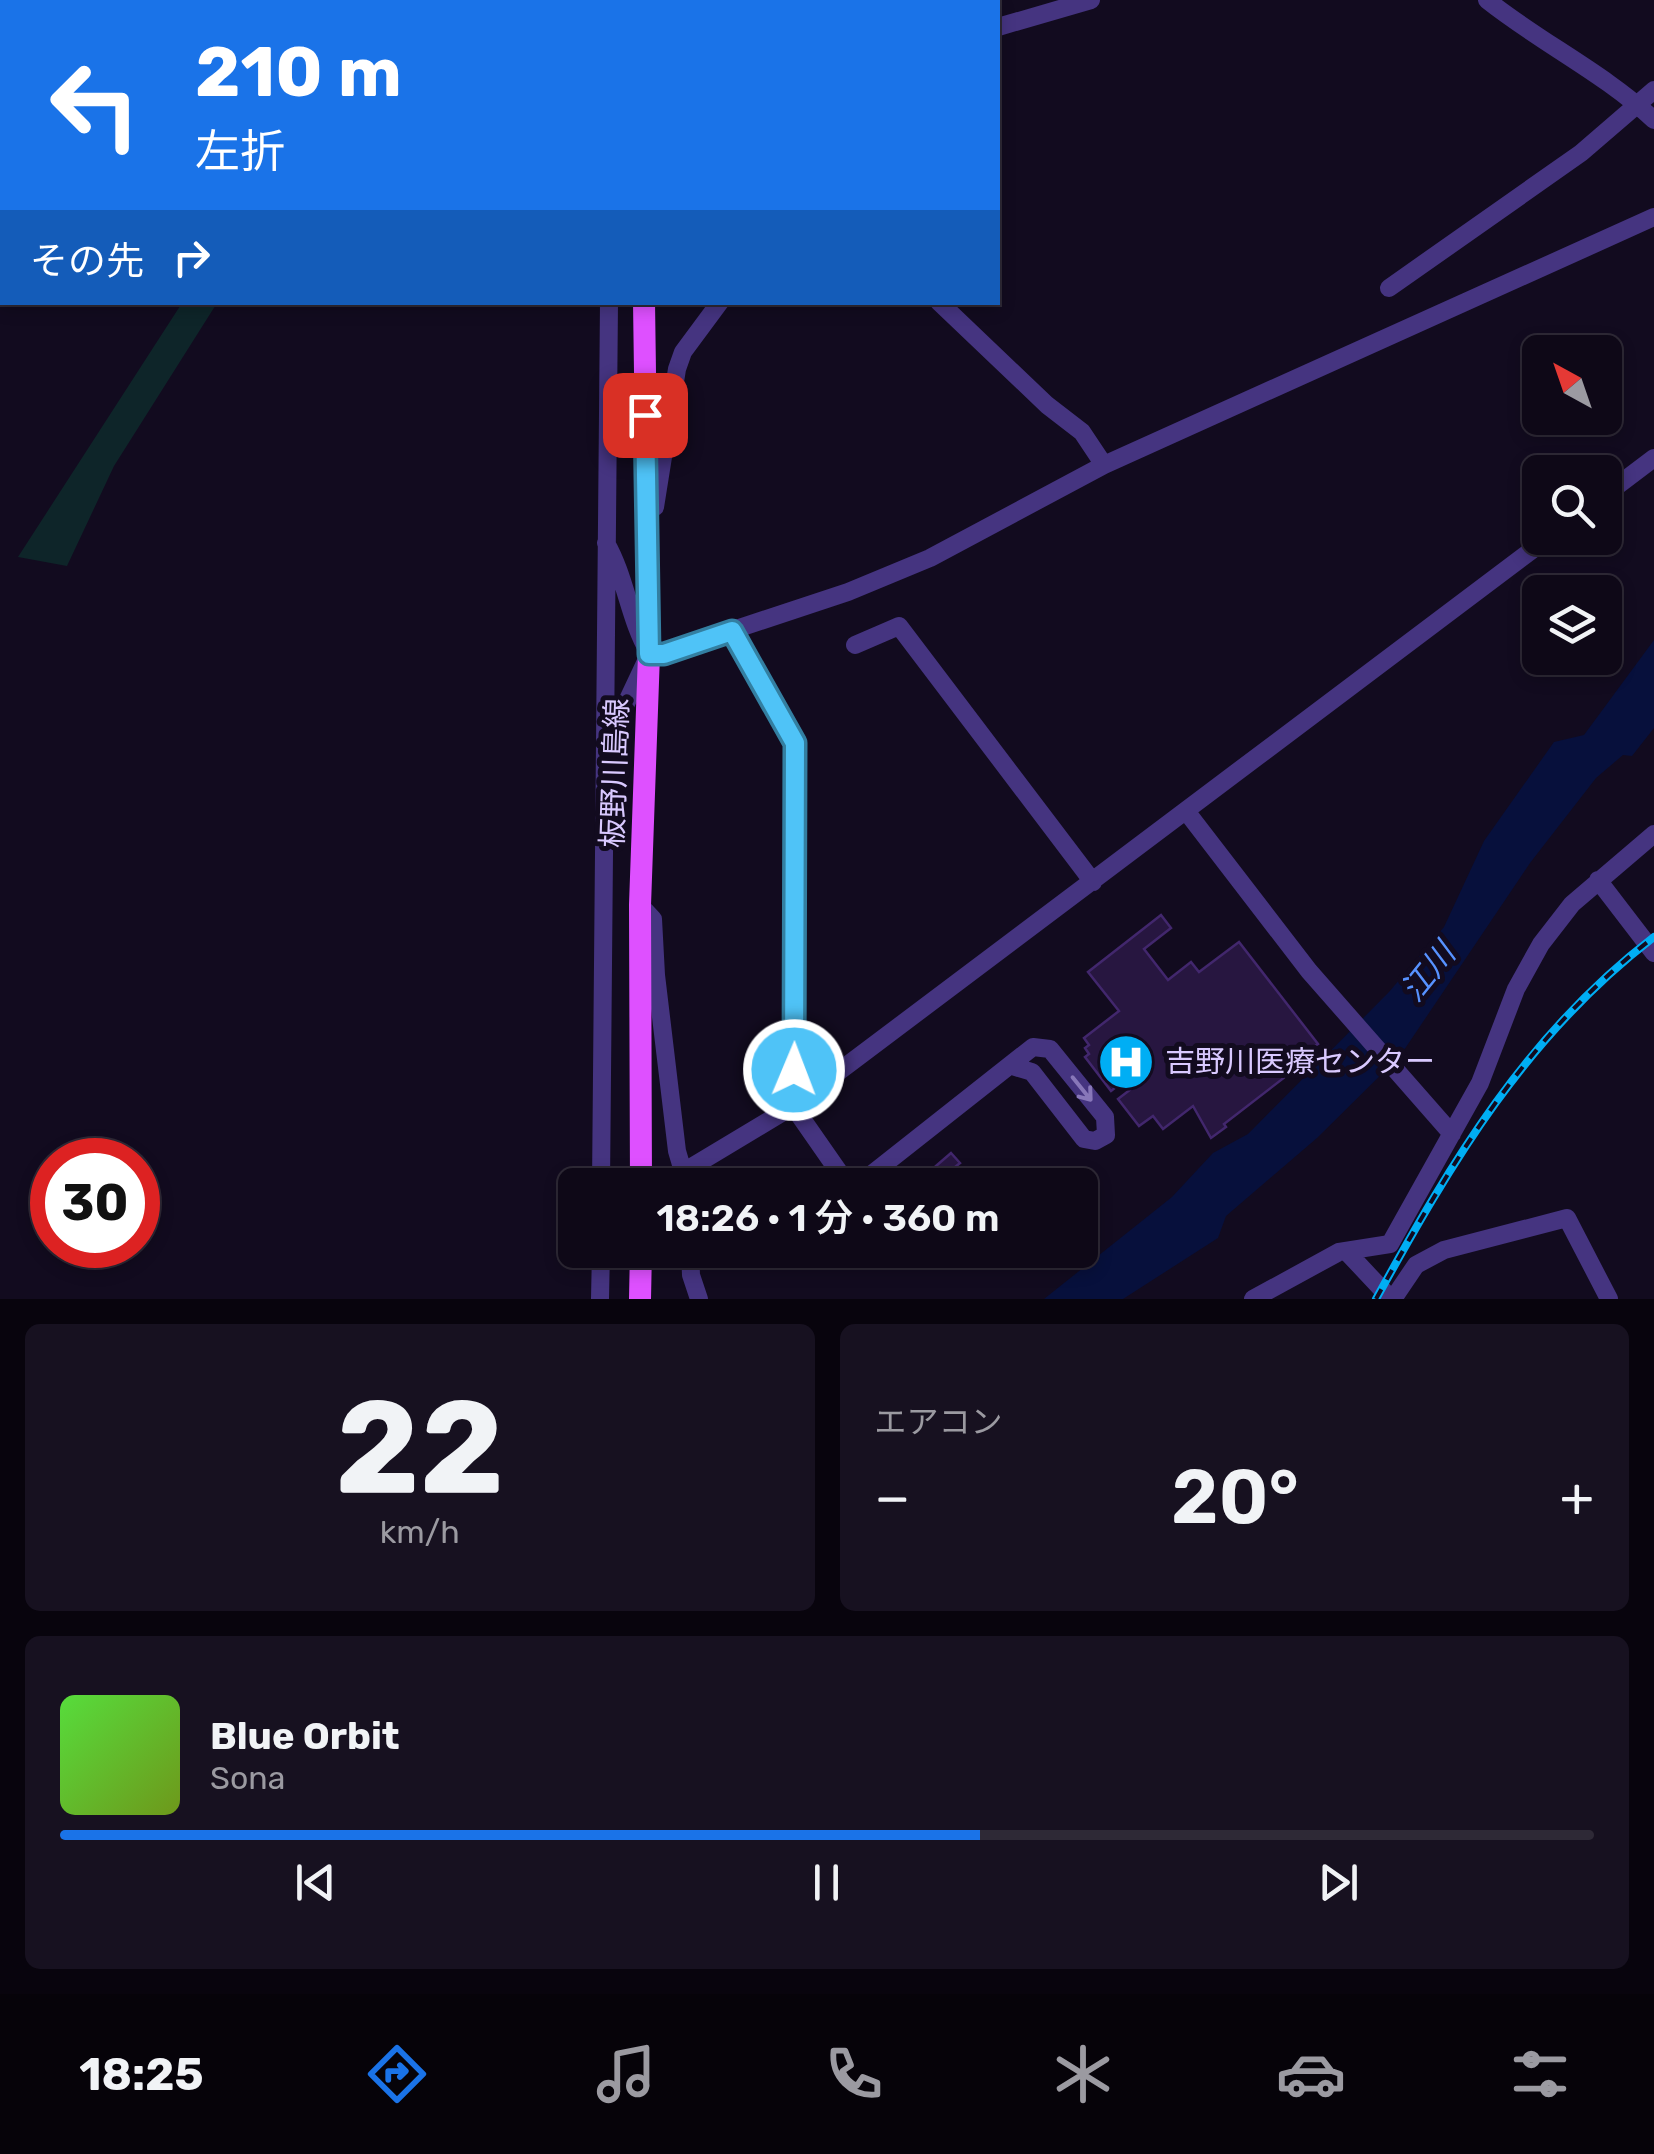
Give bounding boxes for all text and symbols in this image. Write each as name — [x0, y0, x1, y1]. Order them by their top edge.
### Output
text: 210 m — [195, 31, 402, 114]
icon: left — [30, 40, 160, 170]
text: 左折 — [195, 125, 285, 178]
icon: right — [164, 230, 219, 285]
text: その先 — [30, 238, 144, 284]
north arrow — [1522, 335, 1622, 435]
map controls — [1522, 335, 1622, 675]
pin — [603, 373, 688, 458]
icon: arrive — [618, 388, 673, 443]
button: search — [1522, 455, 1622, 555]
button: layers — [1522, 575, 1622, 675]
street label: 板野川島線 — [594, 697, 636, 849]
water label: 江川 — [1393, 933, 1465, 1009]
position arrow — [742, 1018, 846, 1122]
hospital icon: 吉野川医療センター — [1096, 1032, 1156, 1092]
place label: 吉野川医療センター — [1165, 1044, 1435, 1080]
one-way arrow — [1071, 1075, 1093, 1101]
speed limit sign: 30 — [30, 1138, 160, 1268]
text: 18:26 · 1 分 · 360 m — [657, 1195, 999, 1241]
text: 22 — [335, 1370, 504, 1525]
text: エアコン — [875, 1403, 1003, 1441]
text: 20° — [1171, 1453, 1299, 1542]
text: − — [875, 1465, 910, 1530]
text: + — [1560, 1465, 1594, 1530]
text: km/h — [380, 1513, 460, 1551]
text: Blue Orbit — [210, 1713, 400, 1759]
text: Sona — [210, 1759, 285, 1797]
icon: previous — [288, 1855, 343, 1910]
icon: pause — [799, 1855, 854, 1910]
icon: next — [1311, 1855, 1366, 1910]
icon: directions — [362, 2039, 432, 2109]
icon: music — [591, 2039, 661, 2109]
icon: phone — [819, 2039, 889, 2109]
icon: climate — [1048, 2039, 1118, 2109]
icon: car — [1276, 2039, 1346, 2109]
icon: filters — [1505, 2039, 1575, 2109]
text: 18:25 — [79, 2048, 204, 2101]

